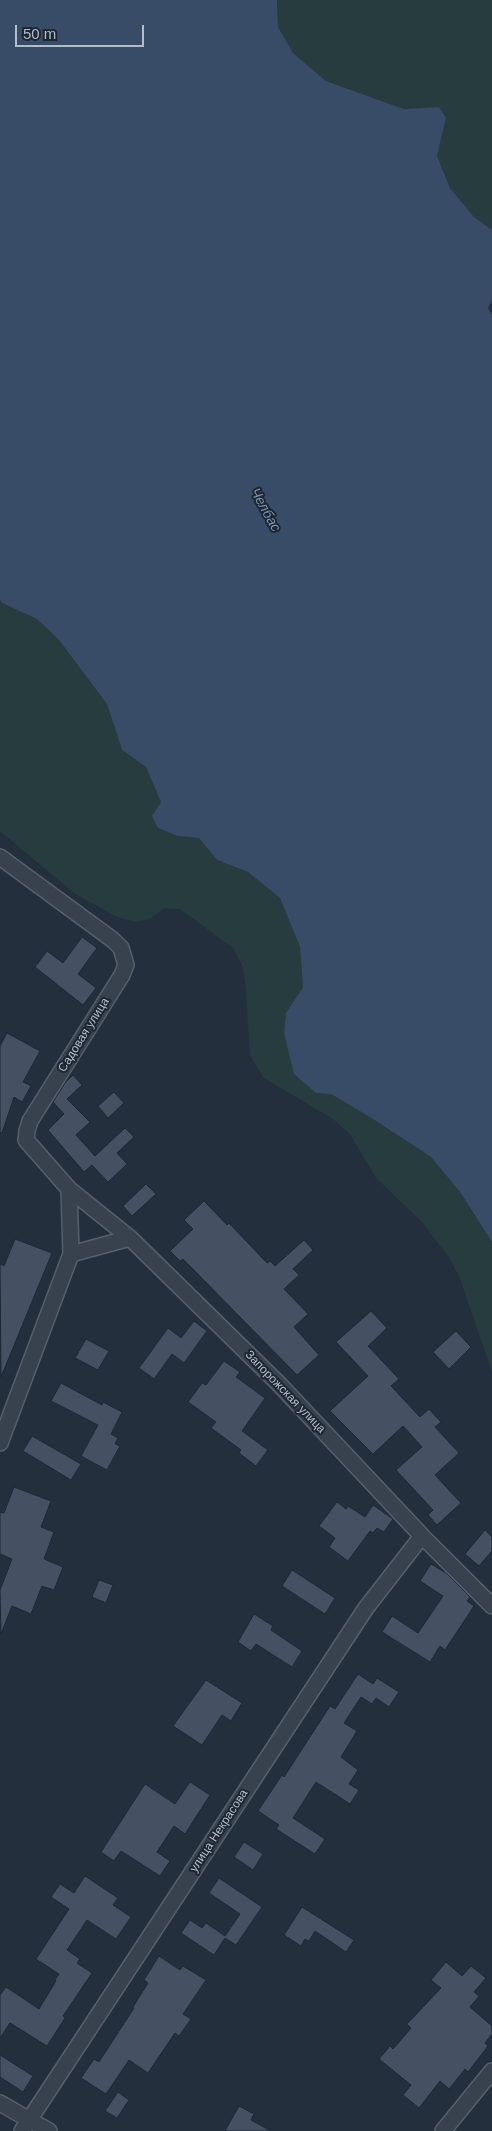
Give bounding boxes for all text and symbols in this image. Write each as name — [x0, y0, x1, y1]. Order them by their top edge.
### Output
scale bar — [18, 15, 146, 47]
text: 50 m — [23, 25, 56, 42]
water label: Челбас — [246, 485, 284, 535]
street label: Садовая улица — [55, 995, 113, 1075]
street label: Запорожская улица — [242, 1348, 328, 1436]
street label: улица Некрасова — [187, 1787, 251, 1875]

